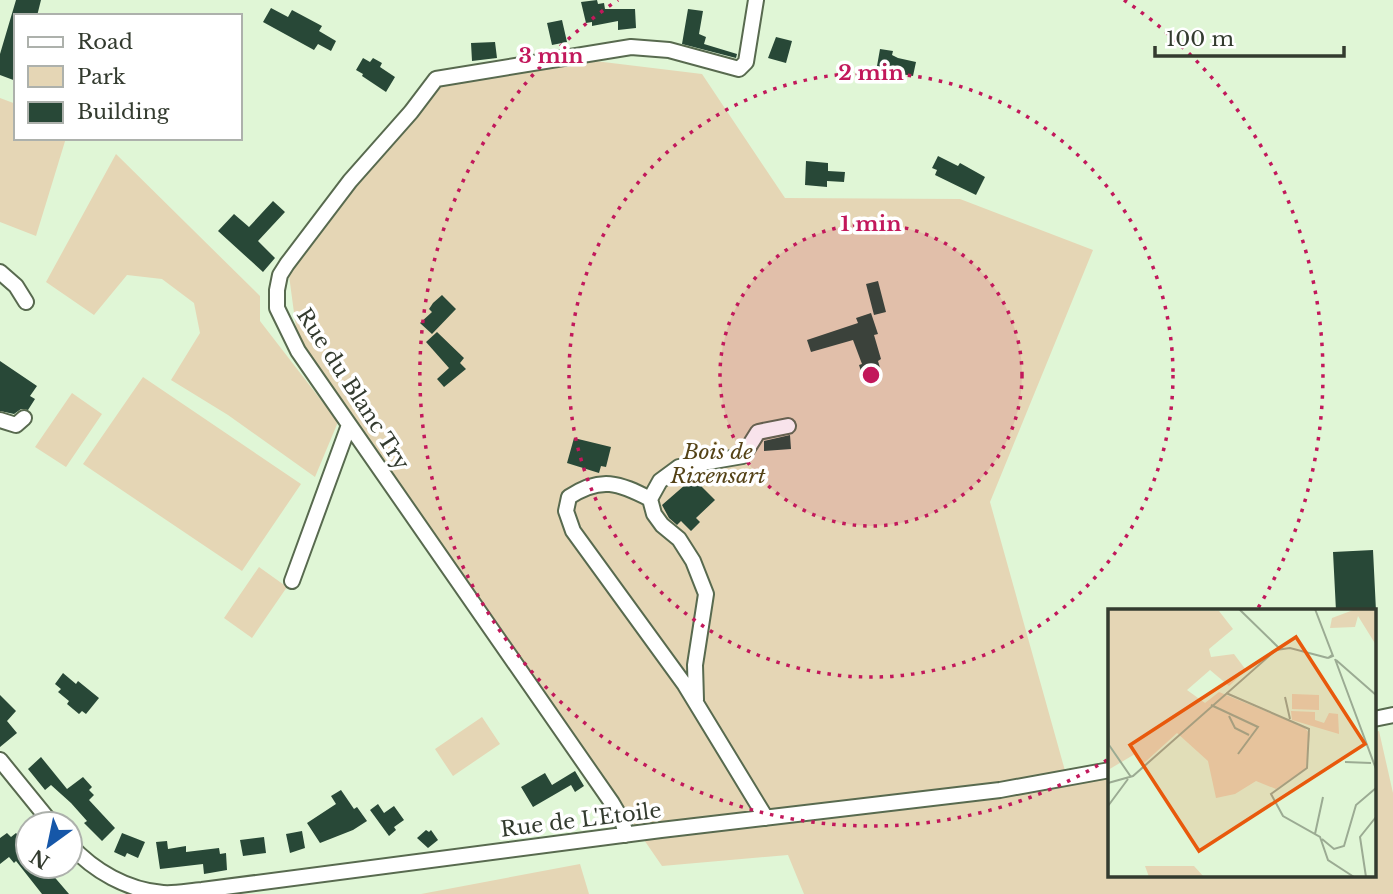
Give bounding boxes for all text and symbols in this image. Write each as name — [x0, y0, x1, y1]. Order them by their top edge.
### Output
legend — [14, 14, 242, 140]
scale bar — [1155, 14, 1344, 58]
text: 100 m — [1166, 26, 1234, 52]
text: Road — [77, 29, 133, 55]
text: 3 min — [518, 43, 584, 69]
text: 2 min — [838, 60, 904, 86]
text: Park — [77, 64, 126, 90]
text: Building — [77, 99, 170, 125]
text: 1 min — [841, 211, 901, 237]
street label: Rue du Blanc Try — [291, 303, 415, 475]
centre of rings — [859, 363, 883, 387]
park label: Bois de Rixensart — [669, 439, 766, 489]
inset map — [1108, 609, 1376, 876]
street label: Rue de L'Etoile — [499, 797, 663, 843]
north arrow — [14, 810, 84, 880]
text: N — [26, 844, 54, 873]

